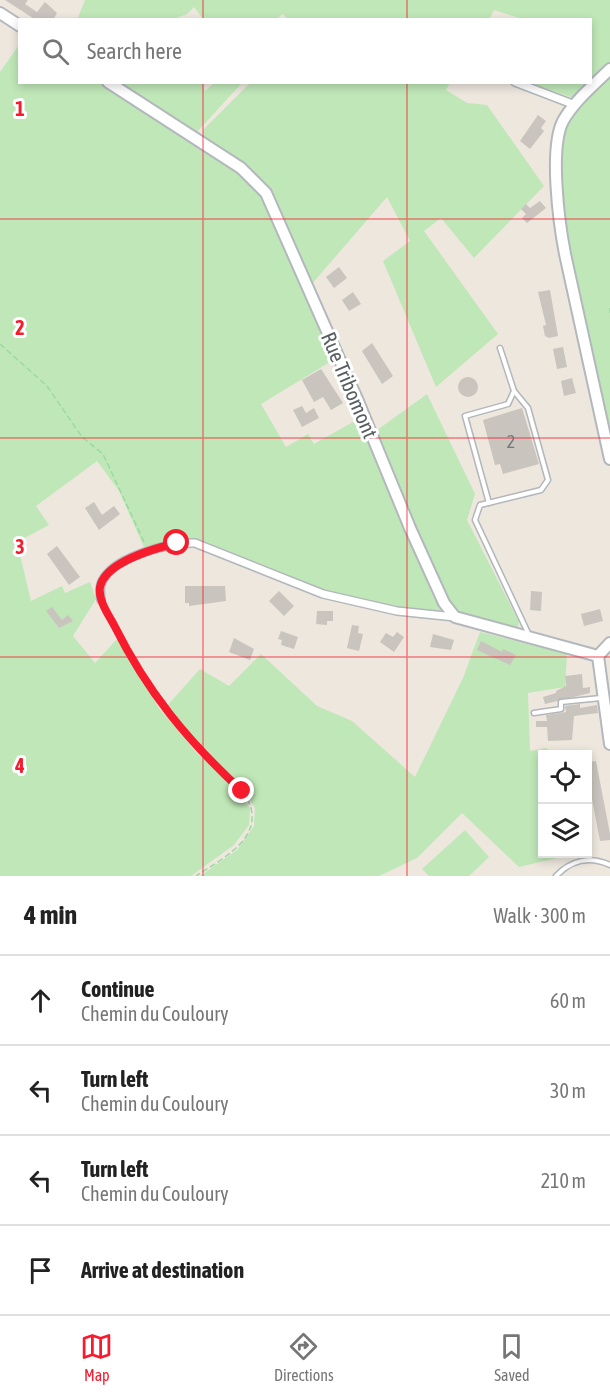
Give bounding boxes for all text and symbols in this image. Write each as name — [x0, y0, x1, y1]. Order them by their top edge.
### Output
search box — [18, 18, 592, 84]
icon: search — [39, 35, 72, 68]
text: Search here — [87, 38, 182, 64]
text: 1 — [15, 97, 25, 120]
text: 2 — [15, 316, 25, 339]
street label: Rue Tribomont — [317, 328, 383, 442]
house number: 2 — [507, 431, 515, 452]
route start — [163, 529, 189, 555]
text: 3 — [15, 535, 25, 558]
map controls — [538, 750, 592, 858]
button: locate — [538, 750, 592, 804]
text: 4 — [14, 754, 25, 777]
route end — [228, 777, 254, 803]
button: layers — [538, 804, 592, 858]
text: 4 min — [24, 900, 77, 930]
text: Walk · 300 m — [494, 904, 586, 927]
text: Continue — [81, 976, 155, 1002]
icon: ahead — [24, 984, 57, 1017]
text: 60 m — [550, 989, 586, 1012]
text: Chemin du Couloury — [81, 1002, 228, 1025]
text: Turn left — [81, 1066, 148, 1092]
icon: left — [24, 1074, 57, 1107]
text: 30 m — [550, 1079, 586, 1102]
text: Chemin du Couloury — [81, 1092, 228, 1115]
text: Turn left — [81, 1156, 148, 1182]
icon: left — [24, 1164, 57, 1197]
text: 210 m — [541, 1169, 586, 1192]
text: Chemin du Couloury — [81, 1182, 228, 1205]
icon: arrive — [24, 1254, 57, 1287]
text: Arrive at destination — [81, 1257, 244, 1283]
tab: Map — [80, 1330, 113, 1384]
tab: Directions — [274, 1330, 334, 1384]
tab: Saved — [494, 1330, 530, 1384]

